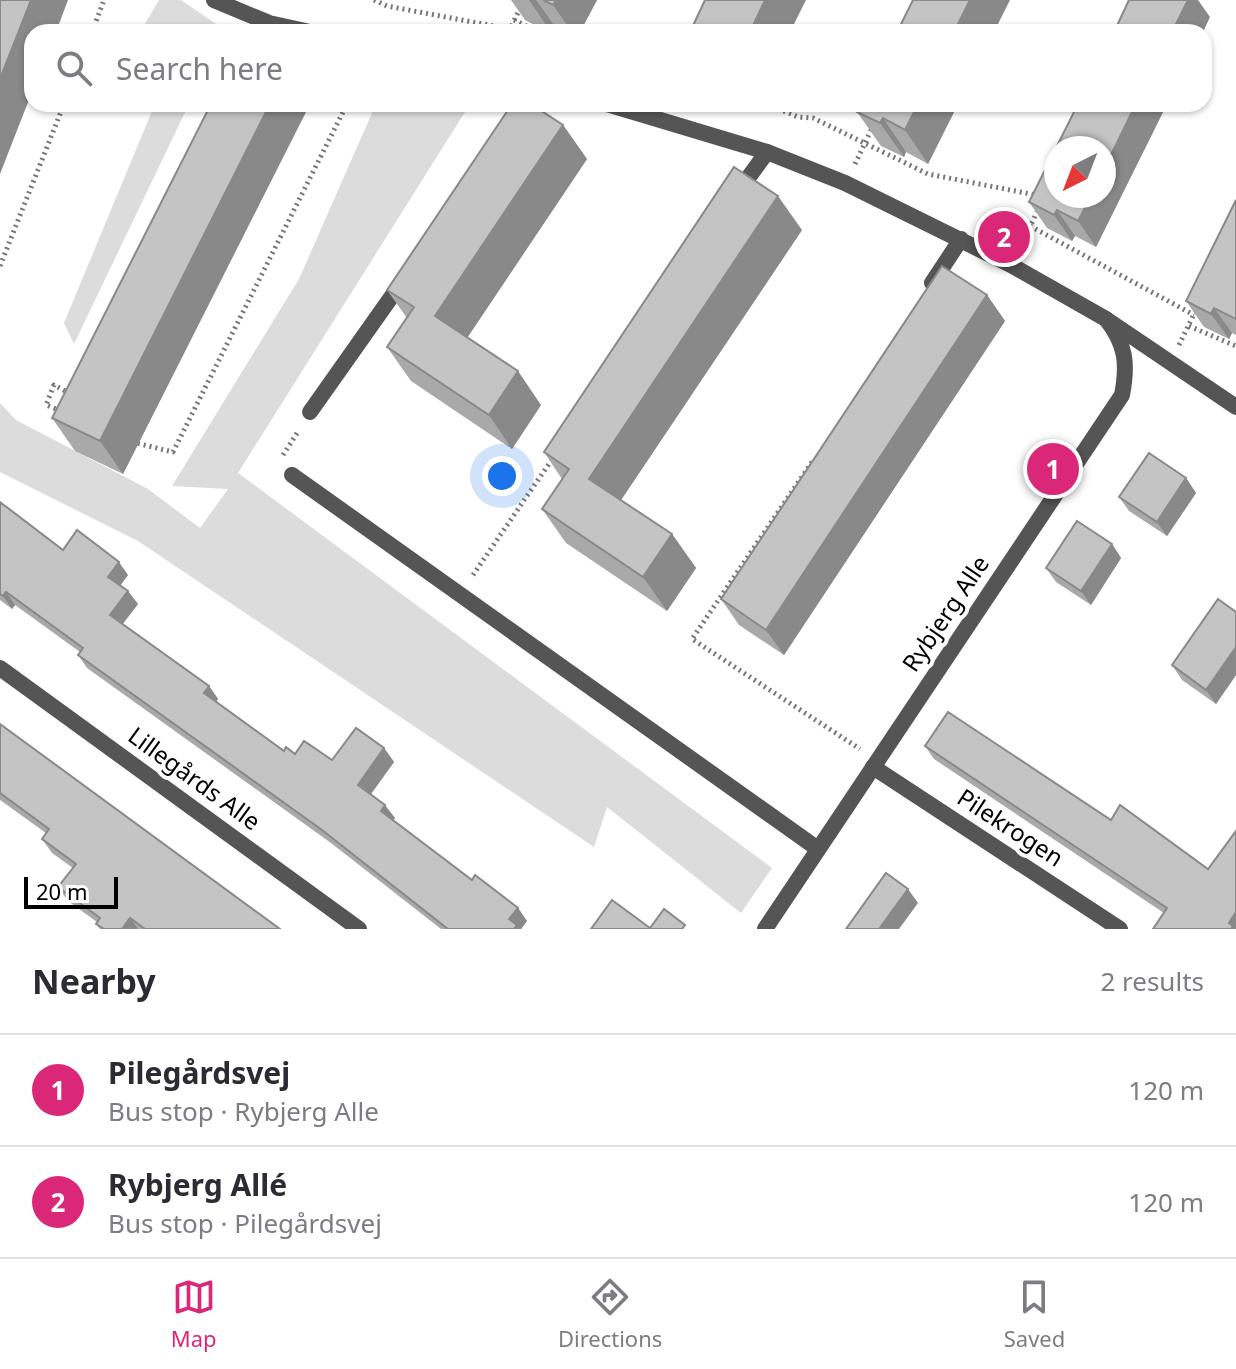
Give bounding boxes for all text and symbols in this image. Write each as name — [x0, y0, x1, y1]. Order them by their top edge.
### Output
search box — [24, 24, 1212, 112]
icon: search — [52, 46, 96, 90]
text: Search here — [116, 48, 283, 89]
north arrow — [1044, 136, 1116, 208]
pin: 2 — [978, 207, 1030, 267]
pin: 1 — [1027, 439, 1079, 499]
your location — [482, 456, 522, 496]
street label: Rybjerg Alle — [894, 549, 996, 678]
street label: Lillegårds Alle — [122, 719, 268, 837]
street label: Pilekrogen — [951, 780, 1070, 873]
scale bar — [24, 873, 118, 909]
text: 20 m — [36, 876, 87, 906]
text: Nearby — [32, 958, 156, 1004]
text: 2 results — [1100, 963, 1204, 999]
text: Pilegårdsvej — [108, 1052, 290, 1093]
text: 1 — [51, 1072, 65, 1108]
text: 120 m — [1128, 1072, 1204, 1108]
text: Bus stop · Rybjerg Alle — [108, 1093, 379, 1129]
text: Rybjerg Allé — [108, 1164, 287, 1205]
text: 2 — [51, 1184, 65, 1220]
text: 120 m — [1128, 1184, 1204, 1220]
text: Bus stop · Pilegårdsvej — [108, 1205, 382, 1241]
tab: Map — [171, 1275, 217, 1353]
tab: Directions — [558, 1275, 662, 1353]
tab: Saved — [1004, 1275, 1065, 1353]

